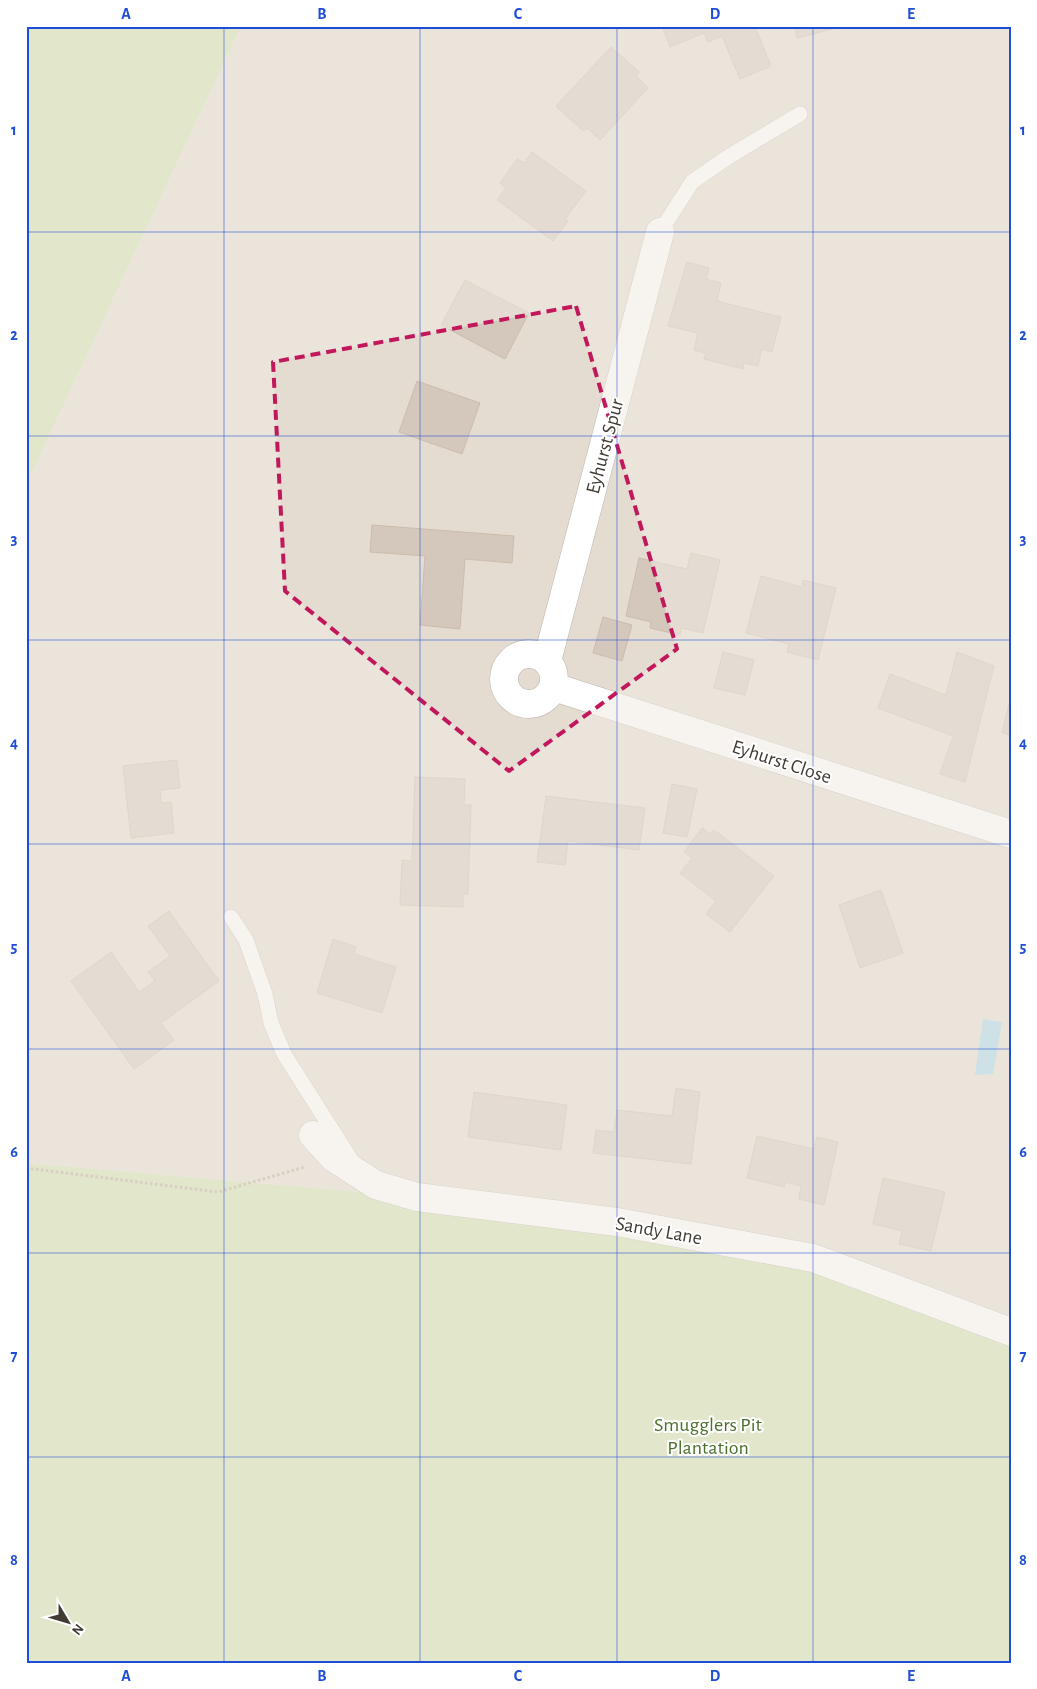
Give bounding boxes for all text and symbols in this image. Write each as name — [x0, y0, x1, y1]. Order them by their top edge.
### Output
text: A — [121, 6, 131, 22]
text: B — [317, 6, 327, 22]
text: C — [514, 6, 523, 22]
text: D — [710, 6, 721, 22]
text: E — [907, 6, 915, 22]
text: 1 — [11, 122, 17, 138]
text: 1 — [1020, 122, 1026, 138]
text: 2 — [10, 327, 18, 343]
text: 2 — [1019, 327, 1027, 343]
street label: Eyhurst Spur — [583, 396, 627, 496]
text: 3 — [11, 531, 18, 547]
text: 3 — [1020, 531, 1027, 547]
text: 4 — [10, 735, 18, 751]
text: 4 — [1019, 735, 1027, 751]
street label: Eyhurst Close — [729, 736, 834, 787]
text: 5 — [11, 939, 18, 955]
text: 5 — [1020, 939, 1027, 955]
text: 6 — [10, 1144, 18, 1160]
text: 6 — [1019, 1144, 1027, 1160]
street label: Sandy Lane — [614, 1214, 704, 1248]
text: 7 — [11, 1348, 18, 1364]
text: 7 — [1020, 1348, 1027, 1364]
park label: Smugglers Pit Plantation — [654, 1415, 763, 1458]
text: 8 — [10, 1552, 18, 1568]
text: 8 — [1019, 1552, 1027, 1568]
north arrow — [42, 1596, 92, 1646]
text: N — [69, 1621, 86, 1638]
text: A — [121, 1668, 131, 1684]
text: B — [317, 1668, 327, 1684]
text: C — [514, 1668, 523, 1684]
text: D — [710, 1668, 721, 1684]
text: E — [907, 1668, 915, 1684]

